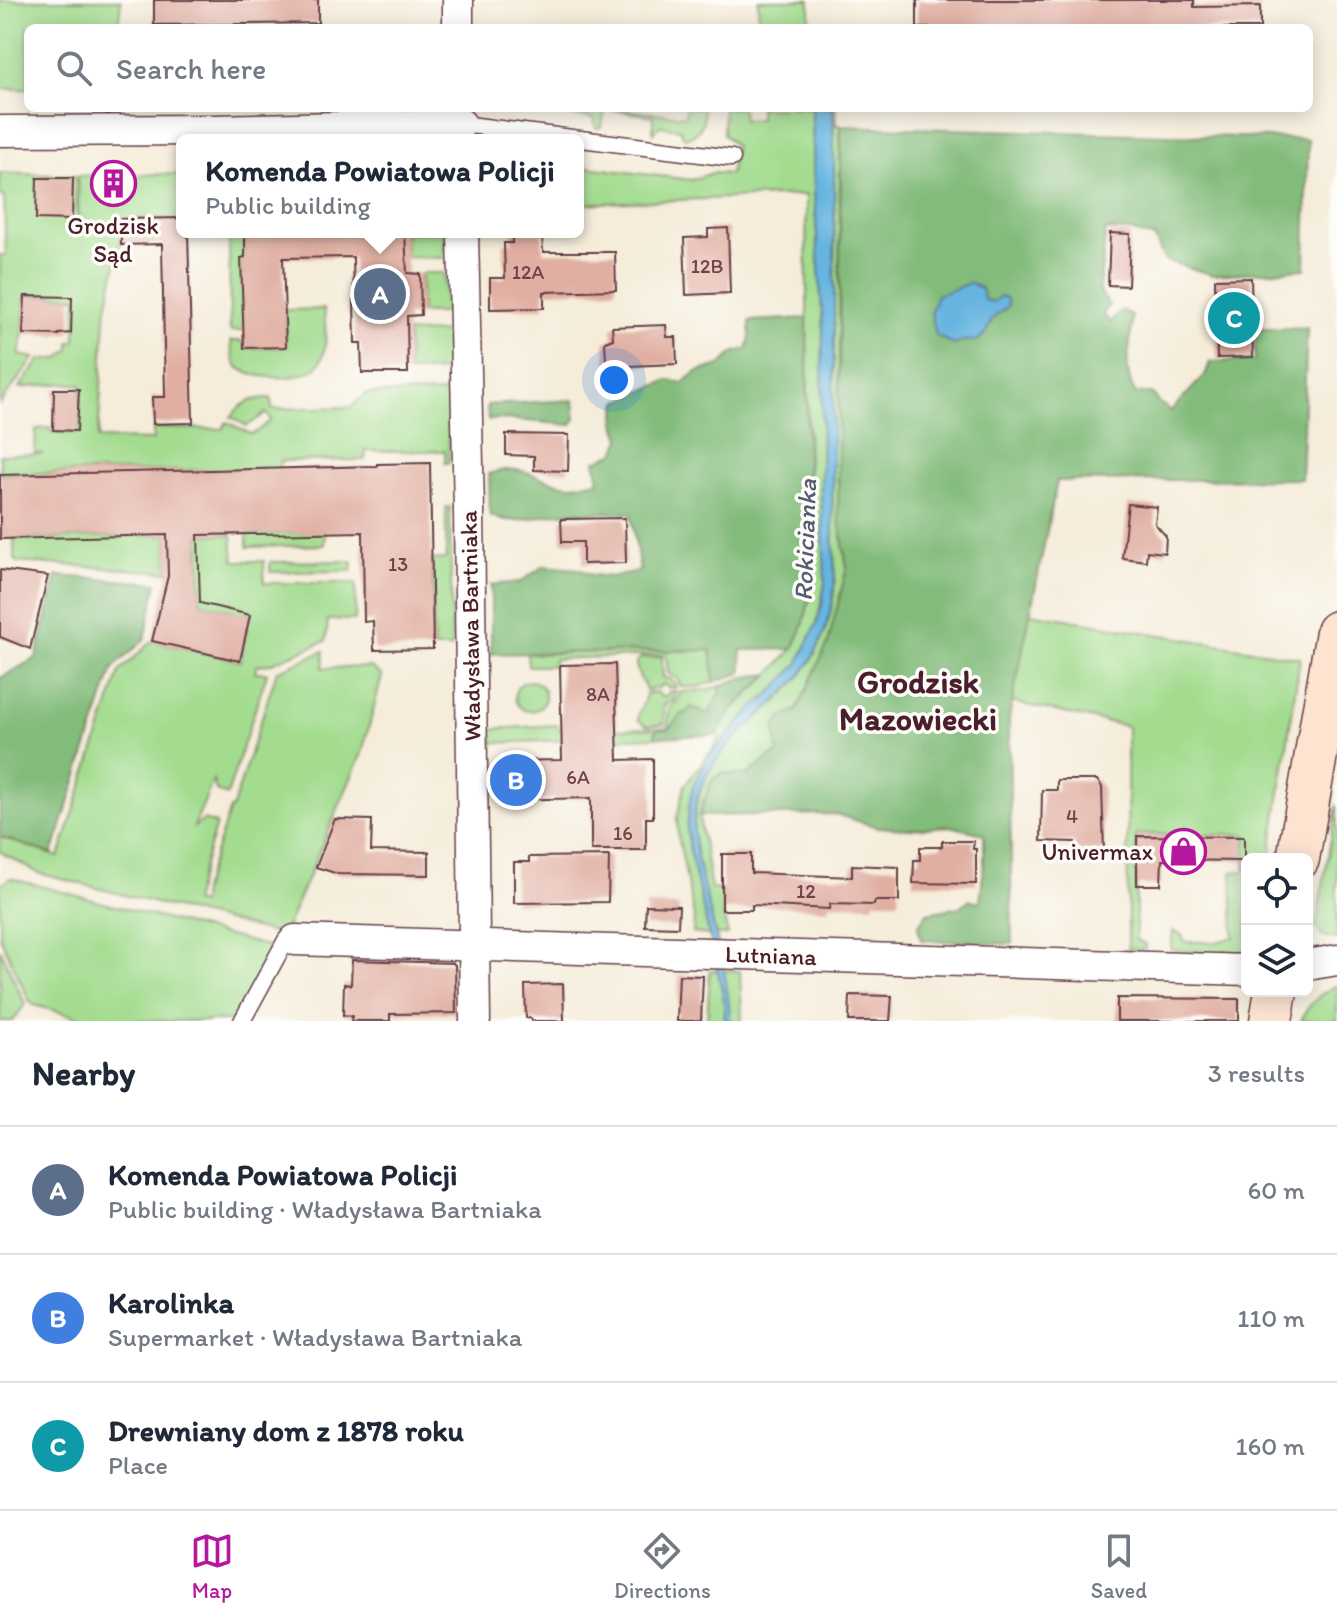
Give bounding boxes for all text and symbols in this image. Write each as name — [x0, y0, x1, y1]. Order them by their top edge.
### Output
search box — [24, 24, 1313, 112]
icon: search — [52, 46, 96, 90]
text: Search here — [116, 50, 266, 87]
popup — [176, 134, 584, 238]
text: Komenda Powiatowa Policji — [205, 152, 555, 189]
building icon: Grodzisk Sąd — [89, 159, 137, 207]
text: Public building — [205, 189, 371, 221]
place label: Grodzisk Sąd — [67, 211, 159, 268]
house number: 12B — [691, 254, 723, 278]
house number: 12A — [512, 260, 544, 284]
pin: A — [354, 264, 406, 324]
pin: C — [1208, 288, 1260, 348]
your location — [594, 360, 634, 400]
water label: Rokicianka — [787, 477, 823, 601]
street label: Władysława Bartniaka — [453, 510, 487, 742]
house number: 13 — [388, 552, 408, 576]
district label: Grodzisk Mazowiecki — [839, 663, 997, 738]
house number: 8A — [586, 682, 610, 706]
pin: B — [490, 750, 542, 810]
house number: 6A — [566, 765, 590, 789]
house number: 4 — [1066, 804, 1078, 828]
house number: 16 — [613, 821, 633, 845]
shop icon: Univermax — [1160, 827, 1208, 875]
place label: Univermax — [1041, 837, 1153, 866]
map controls — [1241, 853, 1313, 997]
button: locate — [1241, 853, 1313, 925]
house number: 12 — [796, 879, 816, 903]
button: layers — [1241, 925, 1313, 997]
street label: Lutniana — [725, 939, 818, 971]
text: Nearby — [32, 1053, 135, 1094]
text: 3 results — [1208, 1057, 1305, 1089]
text: Komenda Powiatowa Policji — [108, 1156, 458, 1193]
text: A — [50, 1174, 66, 1206]
text: 60 m — [1248, 1174, 1305, 1206]
text: Public building · Władysława Bartniaka — [108, 1193, 542, 1225]
text: Karolinka — [108, 1284, 234, 1321]
text: B — [50, 1302, 66, 1334]
text: 110 m — [1237, 1302, 1305, 1334]
text: Supermarket · Władysława Bartniaka — [108, 1321, 522, 1353]
text: Drewniany dom z 1878 roku — [108, 1412, 464, 1449]
text: C — [50, 1430, 66, 1462]
text: 160 m — [1235, 1430, 1305, 1462]
text: Place — [108, 1449, 168, 1481]
tab: Map — [190, 1529, 234, 1604]
tab: Directions — [614, 1529, 711, 1604]
tab: Saved — [1091, 1529, 1147, 1604]

